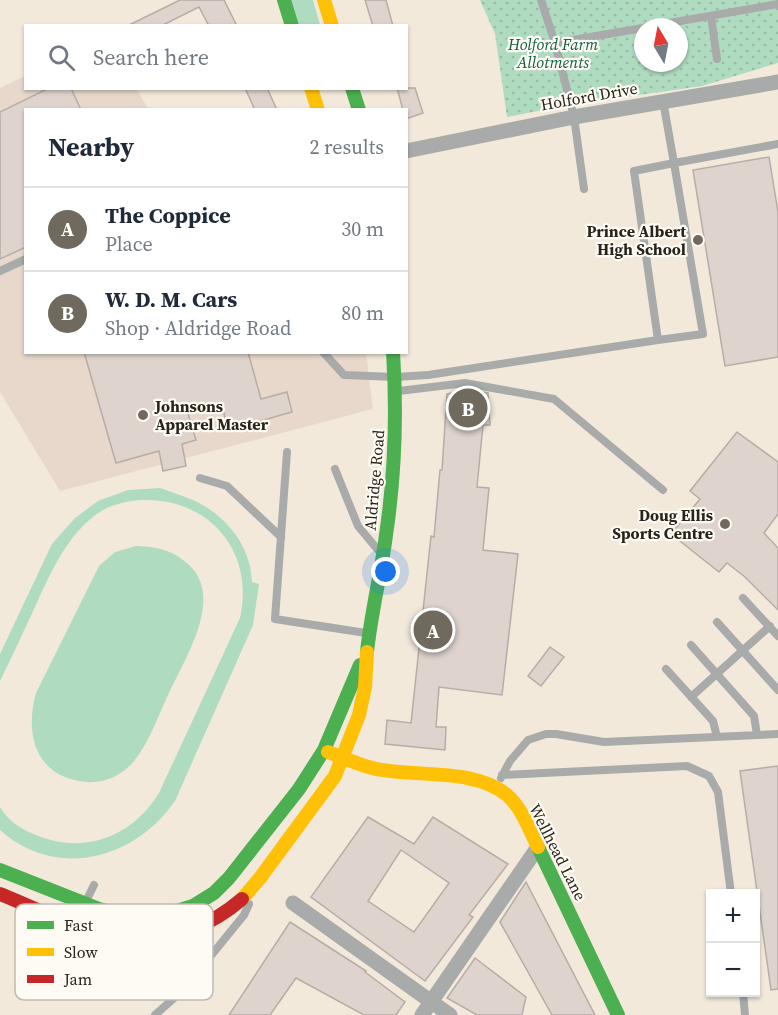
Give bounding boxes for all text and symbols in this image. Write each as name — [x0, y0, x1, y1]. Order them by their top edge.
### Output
north arrow — [634, 18, 688, 72]
search box — [24, 24, 408, 90]
park label: Holford Farm Allotments — [507, 33, 598, 73]
icon: search — [45, 41, 78, 74]
text: Search here — [93, 42, 209, 72]
street label: Holford Drive — [539, 77, 639, 115]
text: Nearby — [48, 129, 134, 165]
text: 2 results — [309, 133, 384, 161]
text: The Coppice — [105, 200, 231, 230]
text: A — [61, 215, 74, 243]
text: 30 m — [341, 215, 384, 243]
place label: Prince Albert High School — [587, 220, 686, 260]
text: Place — [105, 230, 153, 258]
marker: Prince Albert High School — [691, 233, 705, 247]
text: W. D. M. Cars — [105, 284, 237, 314]
text: B — [61, 299, 74, 327]
text: 80 m — [341, 299, 384, 327]
text: Shop · Aldridge Road — [105, 314, 291, 342]
pin: B — [448, 386, 488, 430]
place label: Johnsons Apparel Master — [154, 395, 269, 435]
marker: Johnsons Apparel Master — [136, 408, 150, 422]
street label: Aldridge Road — [359, 429, 389, 531]
place label: Doug Ellis Sports Centre — [612, 504, 713, 544]
marker: Doug Ellis Sports Centre — [718, 517, 732, 531]
your location — [371, 557, 400, 586]
pin: A — [414, 608, 452, 652]
street label: Wellhead Lane — [524, 800, 592, 904]
map controls — [706, 889, 760, 997]
button: + — [706, 889, 760, 943]
legend — [15, 904, 213, 1000]
text: Fast — [64, 914, 94, 936]
text: Slow — [64, 941, 99, 963]
button: − — [706, 943, 760, 997]
text: Jam — [63, 968, 92, 990]

